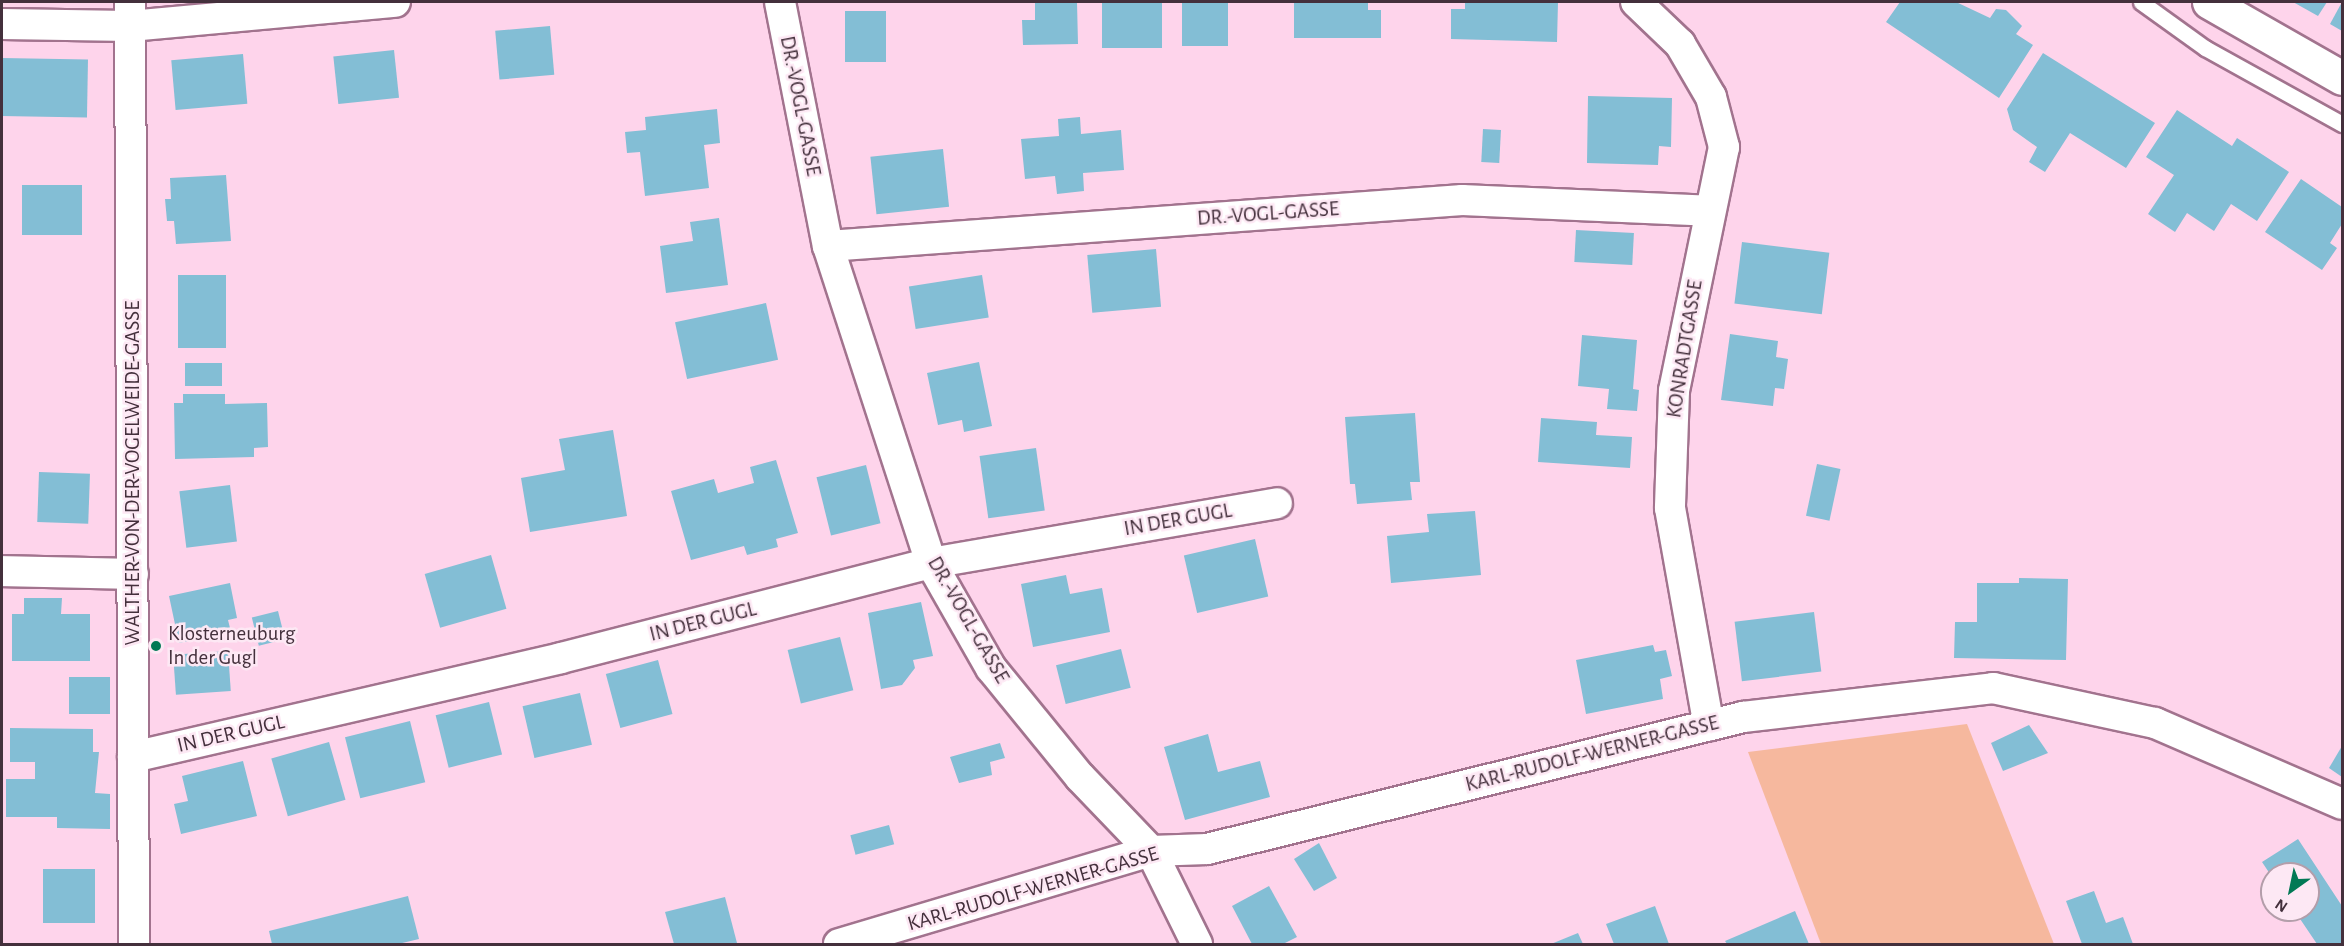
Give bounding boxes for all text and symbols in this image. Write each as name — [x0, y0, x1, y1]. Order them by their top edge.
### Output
street label: DR.-VOGL-GASSE — [774, 34, 826, 178]
street label: DR.-VOGL-GASSE — [1196, 196, 1340, 232]
street label: KONRADTGASSE — [1662, 278, 1708, 420]
street label: WALTHER-VON-DER-VOGELWEIDE-GASSE — [120, 301, 146, 645]
street label: IN DER GUGL — [1122, 498, 1234, 542]
street label: DR.-VOGL-GASSE — [922, 552, 1014, 688]
street label: IN DER GUGL — [647, 597, 759, 647]
place label: Klosterneuburg In der Gugl — [168, 621, 295, 671]
marker: Klosterneuburg In der Gugl — [149, 639, 163, 653]
street label: IN DER GUGL — [175, 709, 287, 759]
street label: KARL-RUDOLF-WERNER-GASSE — [1463, 710, 1721, 798]
street label: KARL-RUDOLF-WERNER-GASSE — [905, 841, 1161, 937]
north arrow — [2260, 862, 2320, 922]
text: N — [2272, 896, 2290, 915]

